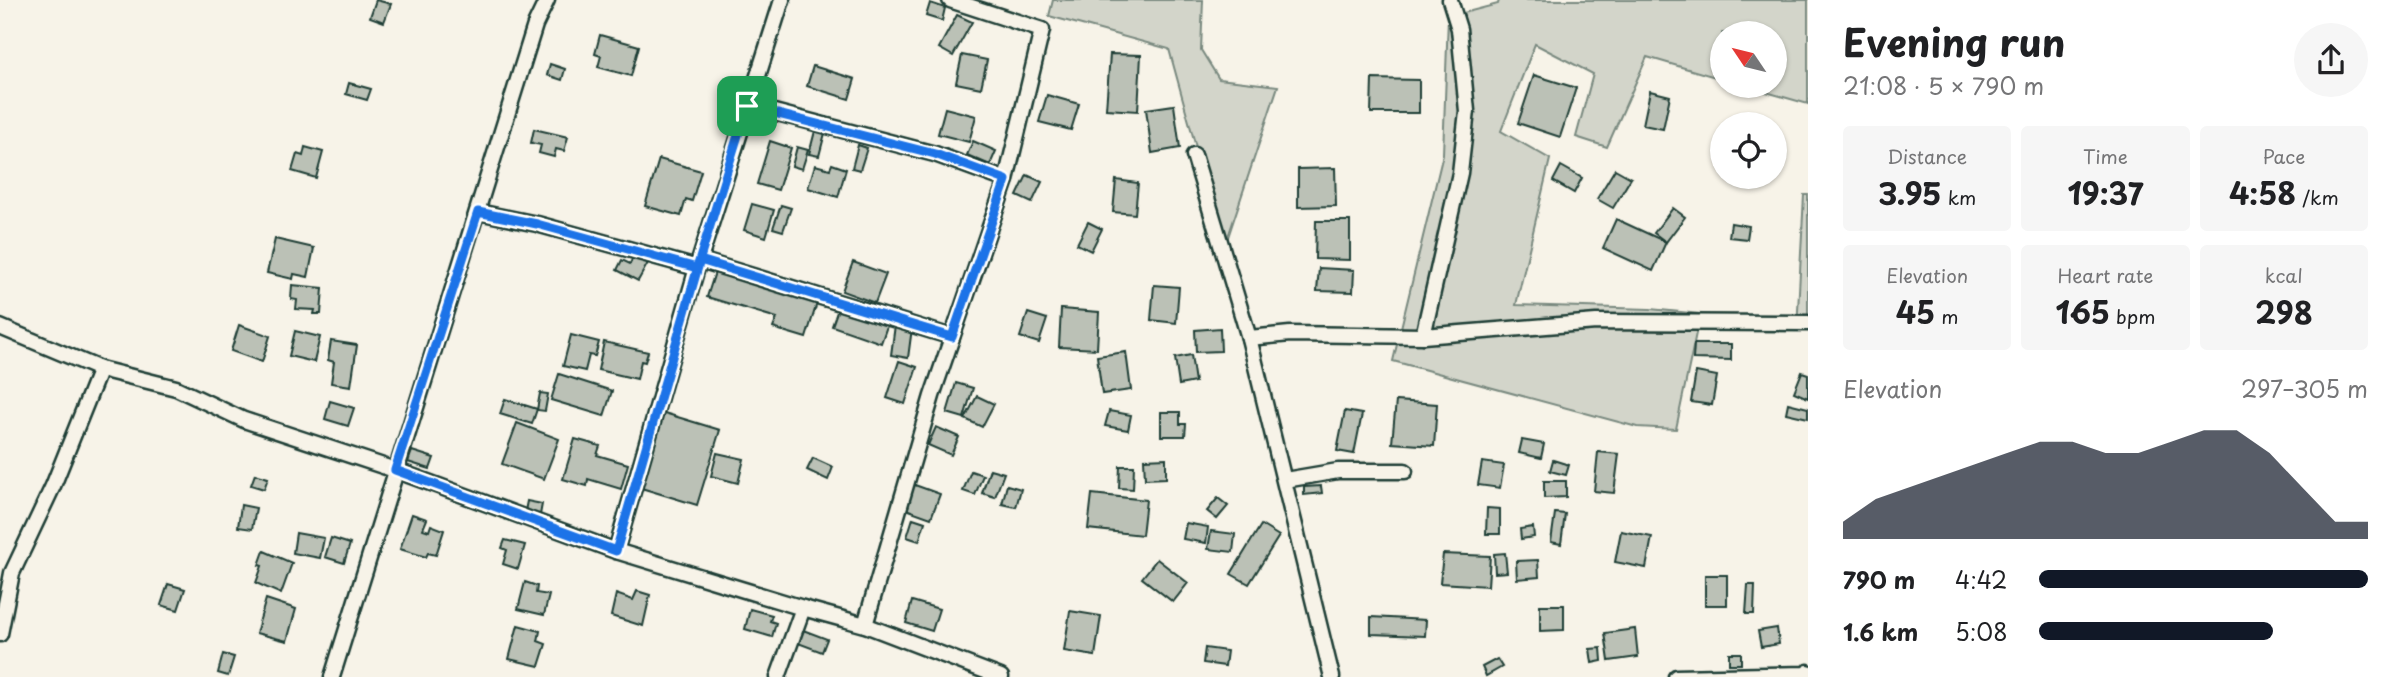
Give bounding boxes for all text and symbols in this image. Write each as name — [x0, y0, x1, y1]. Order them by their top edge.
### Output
text: Evening run — [1843, 13, 2065, 70]
north arrow — [1710, 21, 1787, 98]
map controls — [1710, 21, 1787, 189]
button: share — [2294, 23, 2368, 97]
text: 21:08 · 5 × 790 m — [1843, 68, 2044, 103]
pin — [717, 76, 777, 136]
icon: arrive — [728, 87, 766, 125]
button: locate — [1710, 112, 1787, 189]
text: Distance — [1887, 142, 1967, 170]
text: Time — [2083, 142, 2128, 170]
text: Pace — [2262, 142, 2305, 170]
text: 3.95 — [1878, 170, 1942, 215]
text: 19:37 — [2067, 170, 2144, 215]
text: 4:58 — [2229, 170, 2296, 215]
text: km — [1942, 183, 1976, 211]
text: /km — [2296, 183, 2339, 211]
text: Elevation — [1886, 261, 1968, 289]
text: Heart rate — [2058, 261, 2153, 289]
text: kcal — [2265, 261, 2303, 289]
text: 45 — [1896, 289, 1935, 334]
text: 165 — [2055, 289, 2110, 334]
text: 298 — [2255, 289, 2313, 334]
text: m — [1935, 302, 1959, 330]
text: bpm — [2110, 302, 2156, 330]
text: Elevation — [1843, 371, 1942, 406]
text: 297–305 m — [2241, 371, 2368, 406]
text: 790 m — [1843, 562, 1915, 597]
text: 4:42 — [1955, 562, 2007, 597]
text: 1.6 km — [1843, 614, 1918, 649]
text: 5:08 — [1955, 614, 2008, 649]

